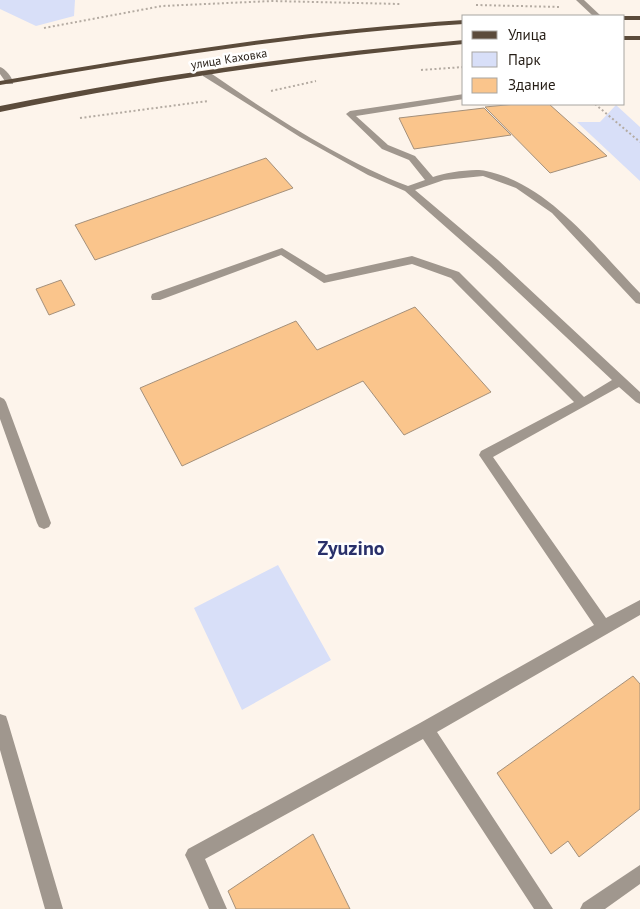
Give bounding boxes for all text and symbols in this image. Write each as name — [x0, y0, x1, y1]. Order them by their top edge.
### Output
legend — [462, 15, 625, 105]
text: Улица — [508, 25, 546, 44]
street label: улица Каховка — [190, 45, 268, 72]
text: Парк — [508, 50, 541, 69]
text: Здание — [508, 75, 556, 94]
district label: Zyuzino — [317, 535, 385, 561]

